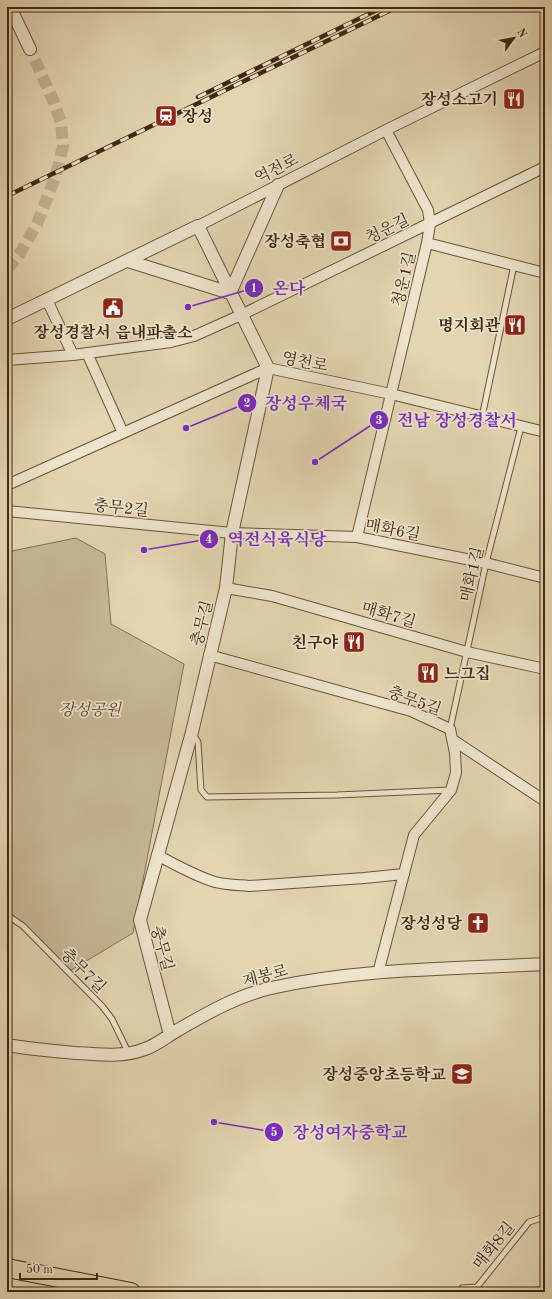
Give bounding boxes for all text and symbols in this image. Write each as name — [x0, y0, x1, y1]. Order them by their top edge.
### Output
north arrow — [494, 18, 534, 58]
text: N — [514, 27, 528, 40]
restaurant icon: 장성소고기 — [501, 86, 527, 112]
place label: 장성소고기 — [421, 90, 498, 109]
station icon: 장성 — [153, 103, 179, 129]
place label: 장성 — [182, 107, 213, 126]
street label: 역전로 — [252, 151, 302, 187]
street label: 청운길 — [363, 212, 412, 247]
bank icon: 장성축협 — [328, 228, 354, 254]
place label: 장성축협 — [264, 232, 326, 251]
street label: 청운1길 — [390, 250, 419, 308]
callout: 온다 — [244, 274, 313, 303]
text: 온다 — [273, 279, 306, 298]
text: 1 — [251, 283, 257, 295]
public building icon: 장성경찰서 읍내파출소 — [100, 295, 126, 321]
restaurant icon: 명지회관 — [502, 312, 528, 338]
place label: 명지회관 — [438, 316, 501, 335]
place label: 장성경찰서 읍내파출소 — [33, 323, 193, 342]
street label: 영천로 — [280, 350, 330, 375]
callout: 장성우체국 — [237, 388, 355, 417]
text: 장성우체국 — [265, 394, 347, 413]
text: 2 — [244, 398, 251, 410]
callout: 전남 장성경찰서 — [369, 405, 524, 434]
text: 전남 장성경찰서 — [397, 411, 517, 430]
text: 3 — [376, 415, 383, 427]
street label: 충무2길 — [92, 496, 150, 520]
street label: 매화6길 — [364, 517, 422, 544]
callout: 역전식육식당 — [199, 525, 334, 554]
text: 역전식육식당 — [228, 530, 327, 549]
text: 4 — [206, 534, 213, 546]
street label: 매화1길 — [458, 545, 487, 603]
street label: 충무길 — [188, 599, 216, 648]
street label: 매화7길 — [359, 600, 418, 631]
restaurant icon: 친구야 — [341, 629, 367, 655]
place label: 친구야 — [292, 633, 339, 652]
restaurant icon: 느그집 — [415, 660, 441, 686]
place label: 느그집 — [444, 664, 490, 683]
street label: 충무5길 — [385, 683, 444, 719]
park label: 장성공원 — [59, 701, 122, 719]
church icon: 장성성당 — [465, 910, 491, 936]
place label: 장성성당 — [400, 914, 463, 933]
street label: 충무길 — [147, 924, 177, 973]
street label: 충무7길 — [57, 945, 109, 997]
street label: 제봉로 — [241, 961, 291, 991]
school or university icon: 장성중앙초등학교 — [449, 1061, 475, 1087]
place label: 장성중앙초등학교 — [322, 1065, 447, 1084]
callout: 장성여자중학교 — [264, 1118, 415, 1147]
text: 장성여자중학교 — [293, 1123, 408, 1142]
text: 5 — [271, 1126, 278, 1139]
street label: 매화8길 — [470, 1219, 518, 1273]
scale bar — [20, 1255, 97, 1281]
text: 50 m — [26, 1263, 53, 1276]

